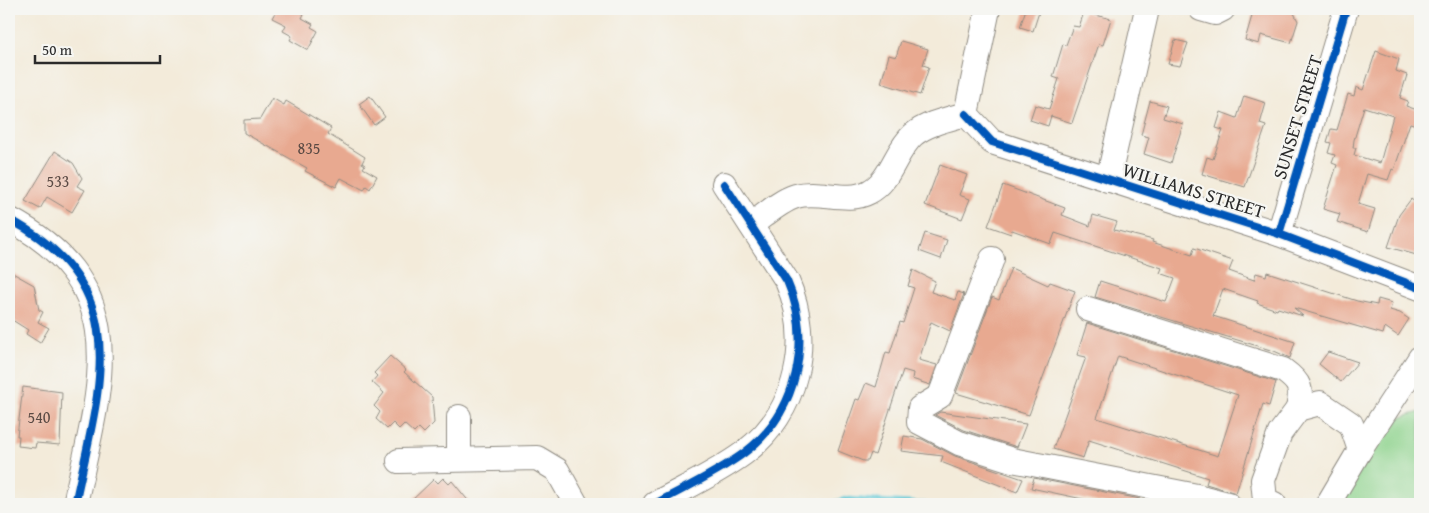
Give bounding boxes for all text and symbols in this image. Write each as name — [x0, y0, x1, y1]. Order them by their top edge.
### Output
scale bar — [35, 32, 160, 64]
text: 50 m — [42, 39, 73, 60]
street label: SUNSET STREET — [1265, 51, 1329, 183]
house number: 835 — [297, 136, 321, 160]
street label: WILLIAMS STREET — [1119, 155, 1269, 225]
house number: 533 — [46, 169, 70, 193]
house number: 540 — [27, 405, 51, 429]

